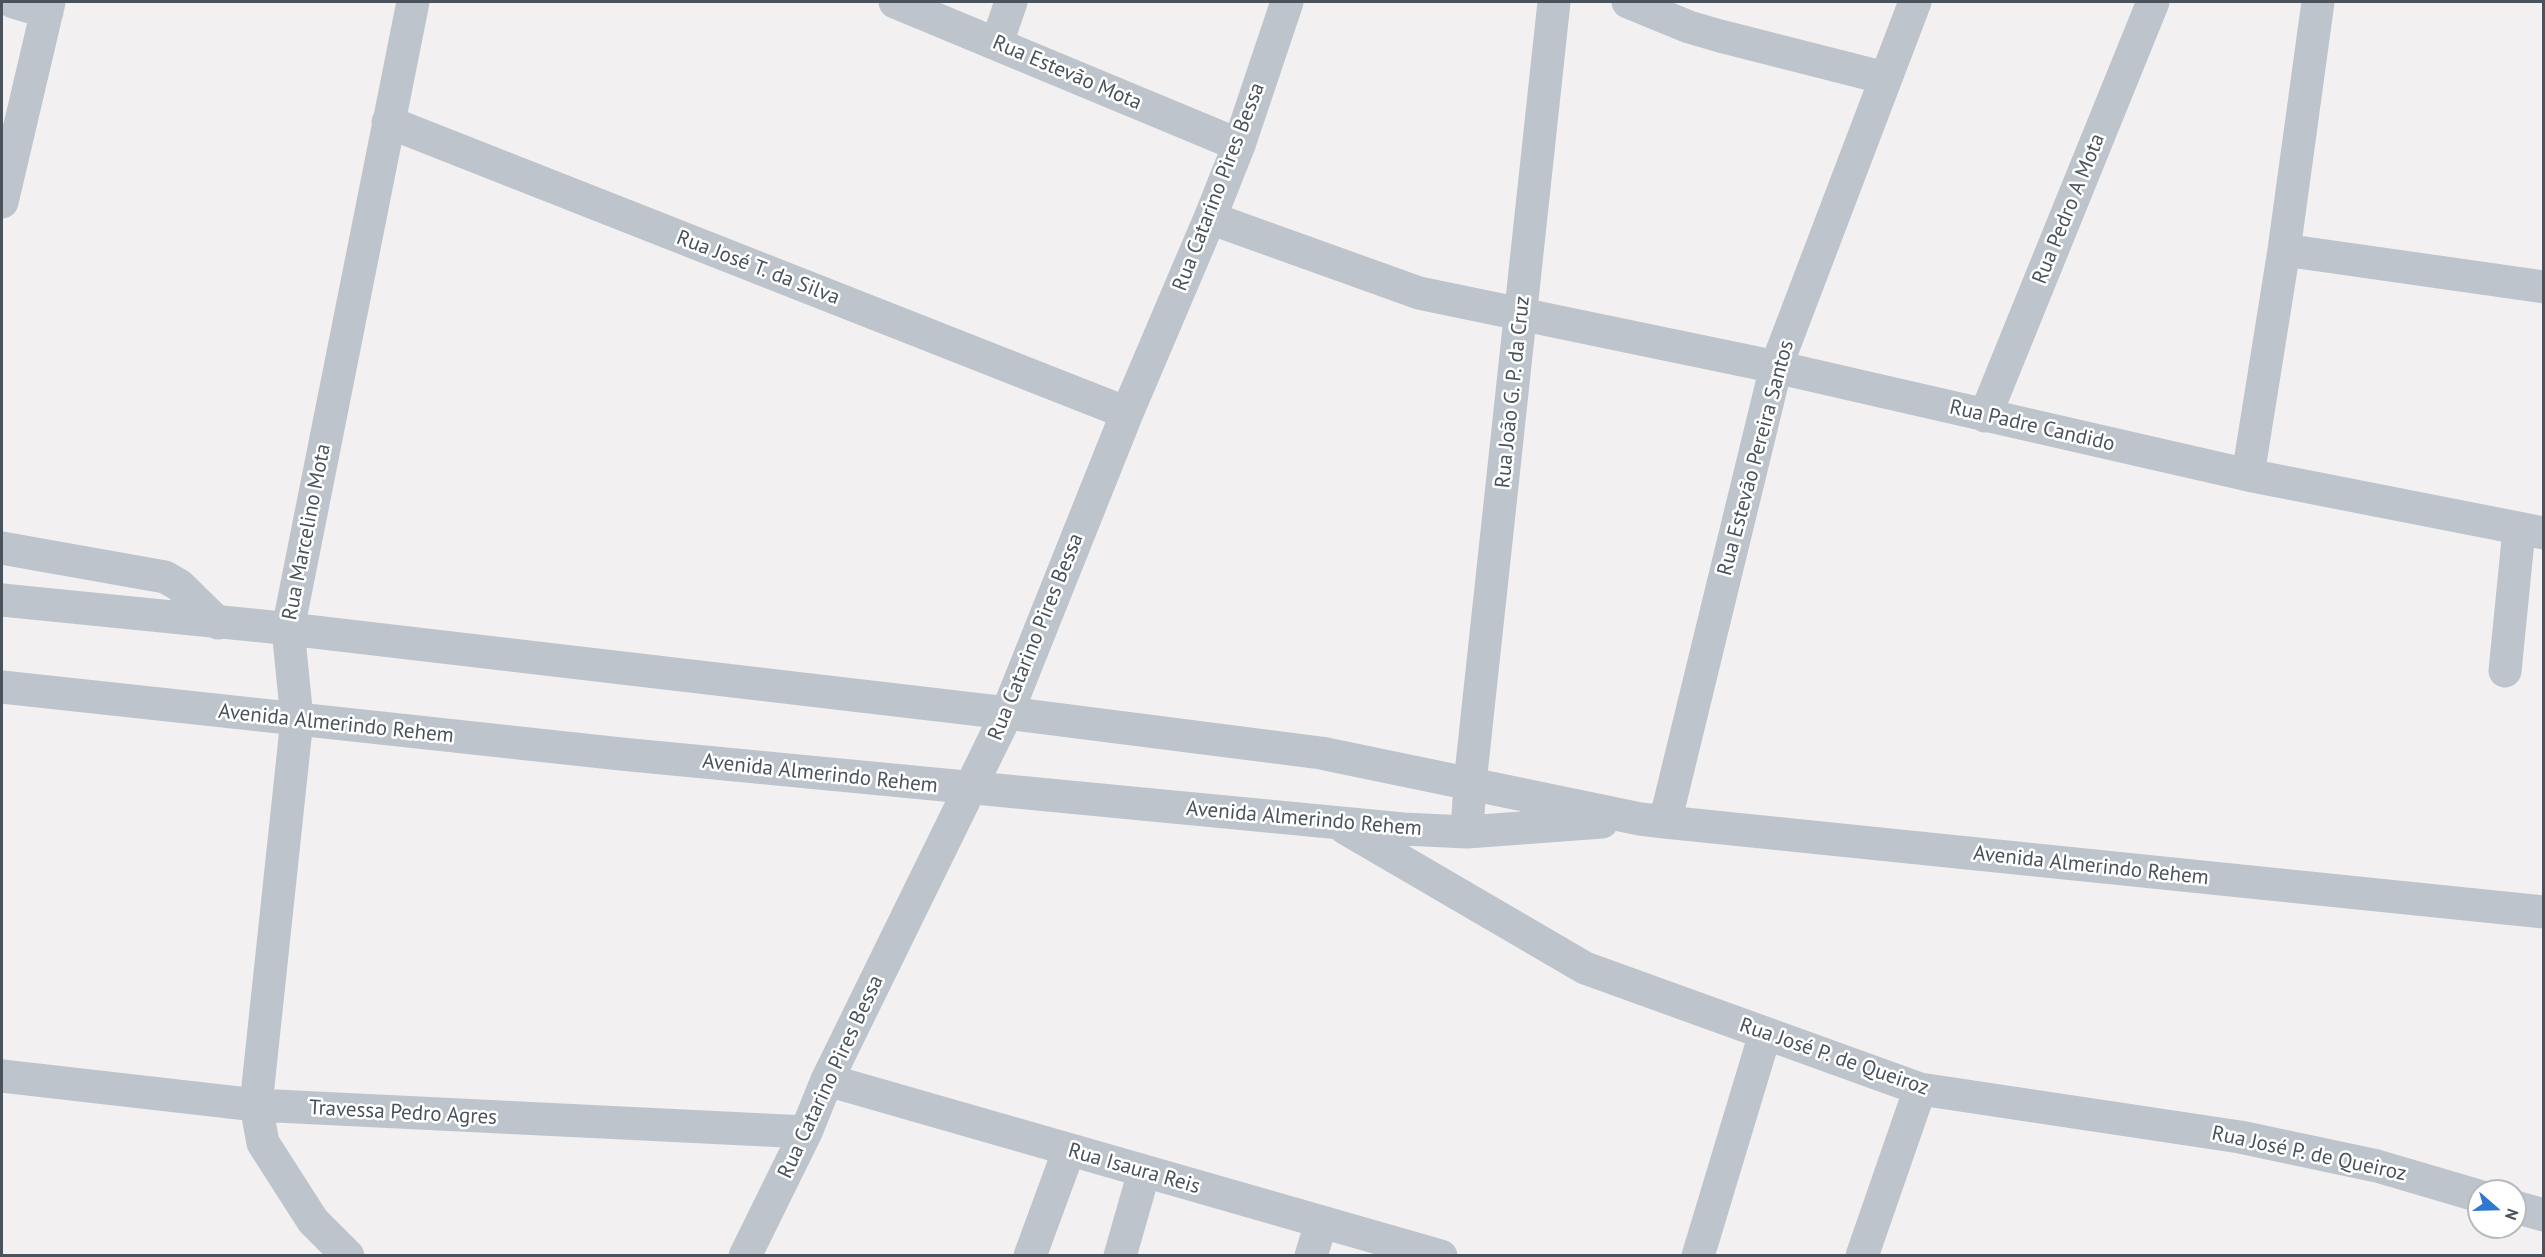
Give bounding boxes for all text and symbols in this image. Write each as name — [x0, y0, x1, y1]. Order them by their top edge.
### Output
street label: Rua Estevão Mota — [989, 30, 1145, 116]
street label: Rua Catarino Pires Bessa — [1168, 79, 1270, 295]
street label: Rua Pedro A Mota — [2027, 130, 2111, 288]
street label: Rua José T. da Silva — [673, 225, 843, 311]
street label: Rua João G. P. da Cruz — [1490, 295, 1536, 489]
street label: Rua Estevão Pereira Santos — [1712, 338, 1800, 578]
street label: Rua Padre Candido — [1947, 395, 2117, 457]
street label: Rua Marcelino Mota — [278, 442, 336, 622]
street label: Rua Catarino Pires Bessa — [983, 530, 1089, 744]
street label: Avenida Almerindo Rehem — [217, 699, 455, 749]
street label: Avenida Almerindo Rehem — [701, 749, 939, 799]
street label: Avenida Almerindo Rehem — [1185, 796, 1423, 842]
street label: Avenida Almerindo Rehem — [1972, 841, 2210, 891]
street label: Rua Catarino Pires Bessa — [773, 972, 889, 1182]
street label: Rua José P. de Queiroz — [1736, 1013, 1932, 1101]
street label: Travessa Pedro Agres — [308, 1095, 498, 1131]
street label: Rua José P. de Queiroz — [2209, 1121, 2409, 1187]
street label: Rua Isaura Reis — [1065, 1138, 1203, 1200]
north arrow — [2467, 1179, 2527, 1239]
text: N — [2501, 1206, 2523, 1223]

